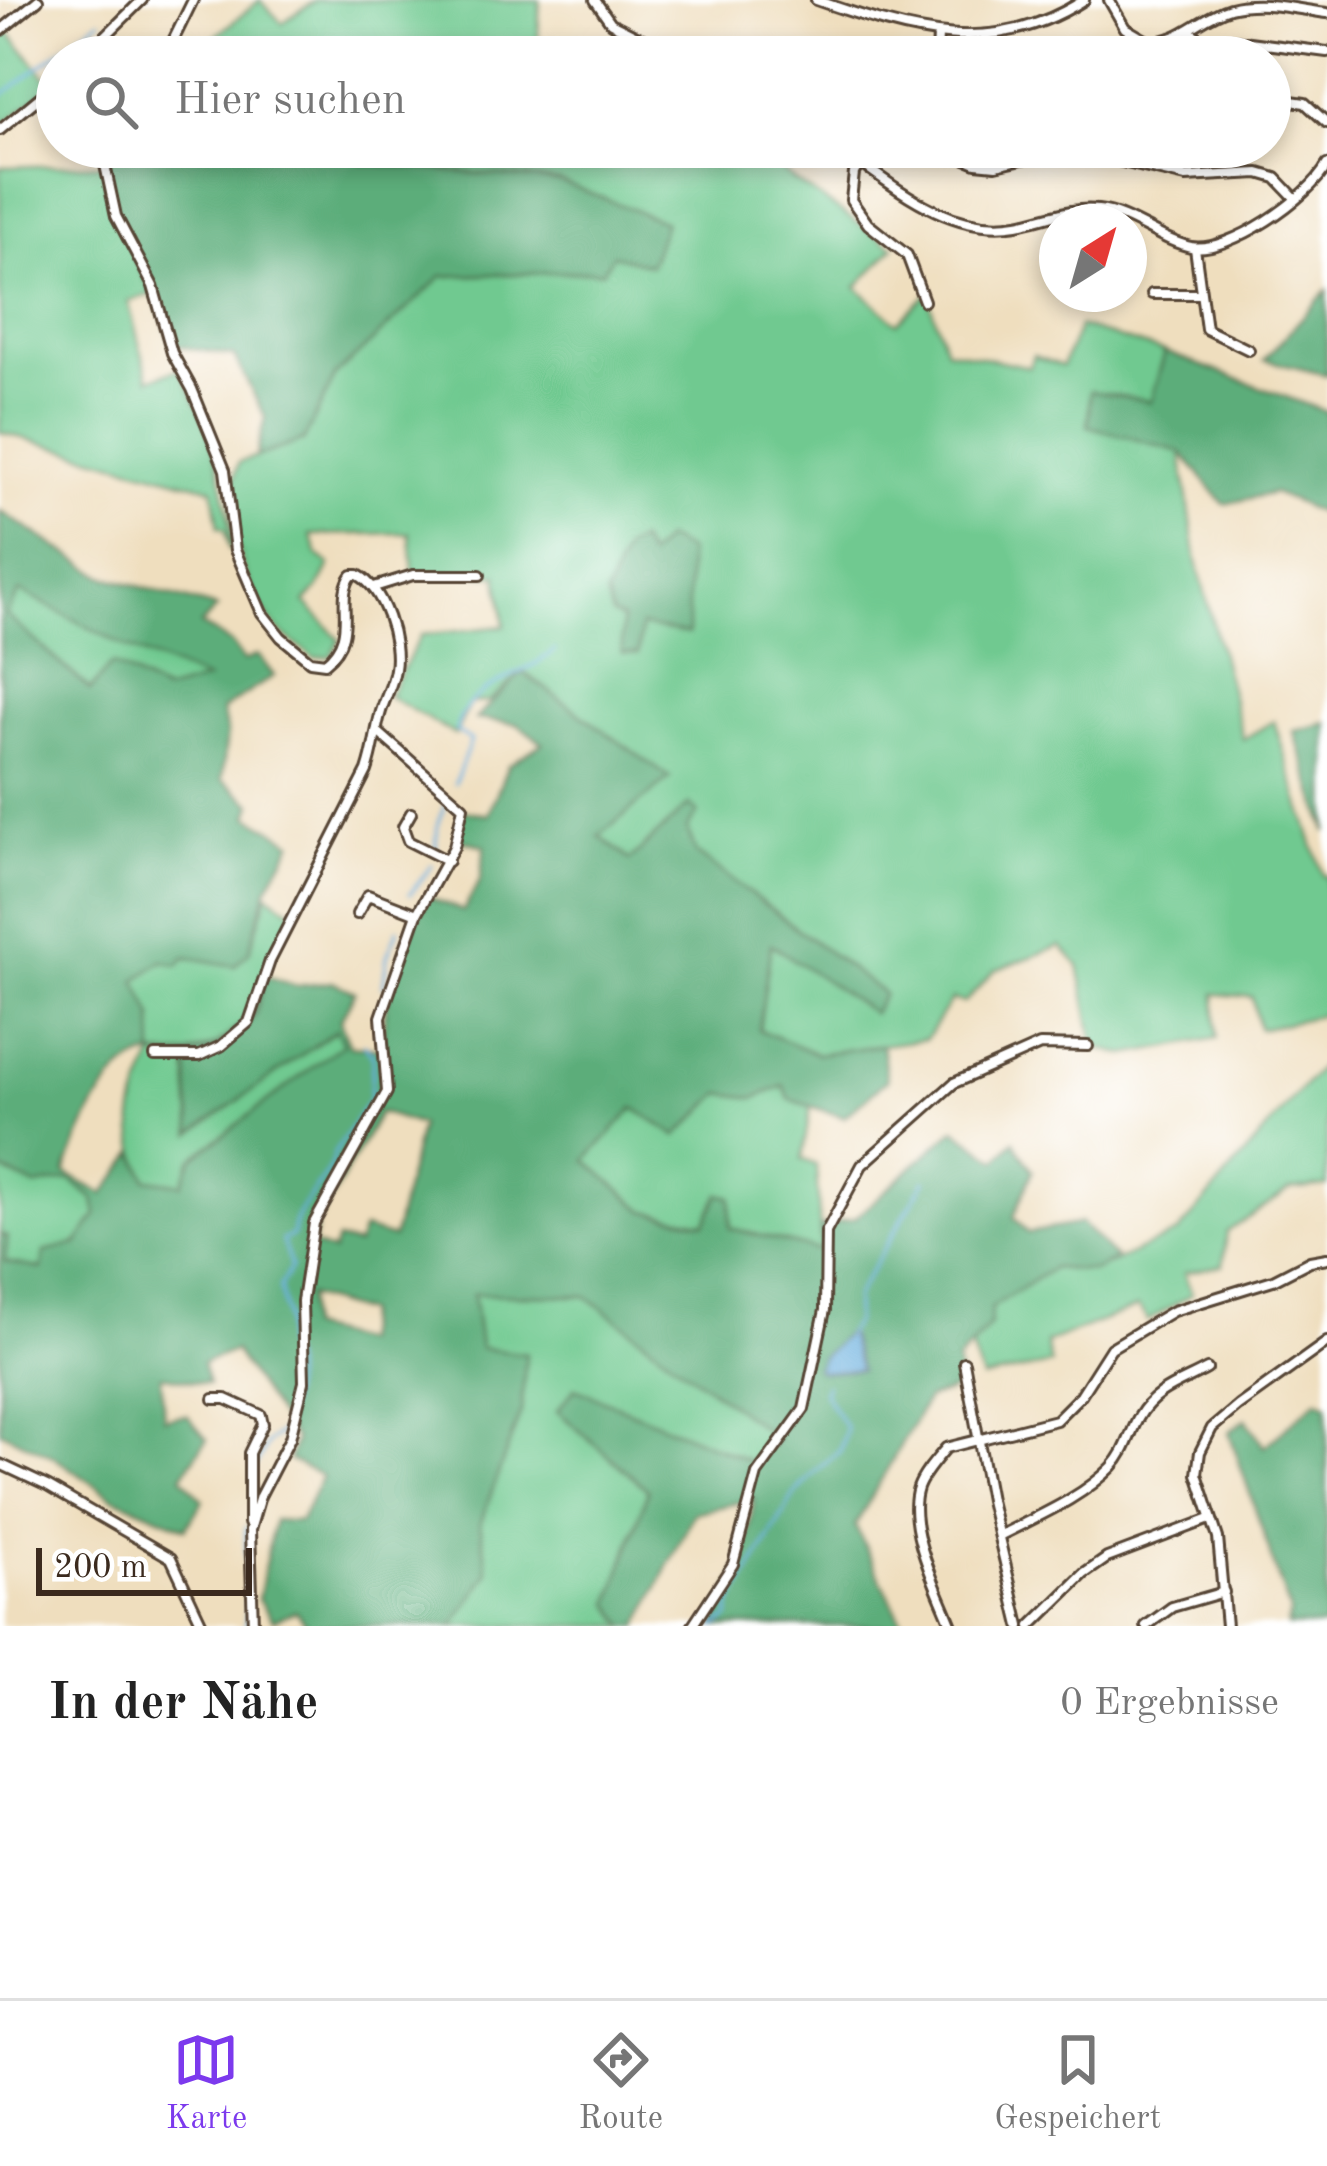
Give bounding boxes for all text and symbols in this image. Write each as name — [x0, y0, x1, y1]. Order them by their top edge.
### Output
search box — [36, 36, 1291, 168]
icon: search — [78, 69, 144, 135]
text: Hier suchen — [174, 79, 406, 124]
north arrow — [1039, 204, 1147, 312]
scale bar — [36, 1542, 252, 1595]
text: 200 m — [54, 1552, 147, 1585]
text: In der Nähe — [48, 1679, 319, 1730]
text: 0 Ergebnisse — [1060, 1684, 1279, 1723]
tab: Karte — [166, 2027, 247, 2140]
tab: Route — [579, 2027, 663, 2140]
tab: Gespeichert — [994, 2027, 1161, 2140]

